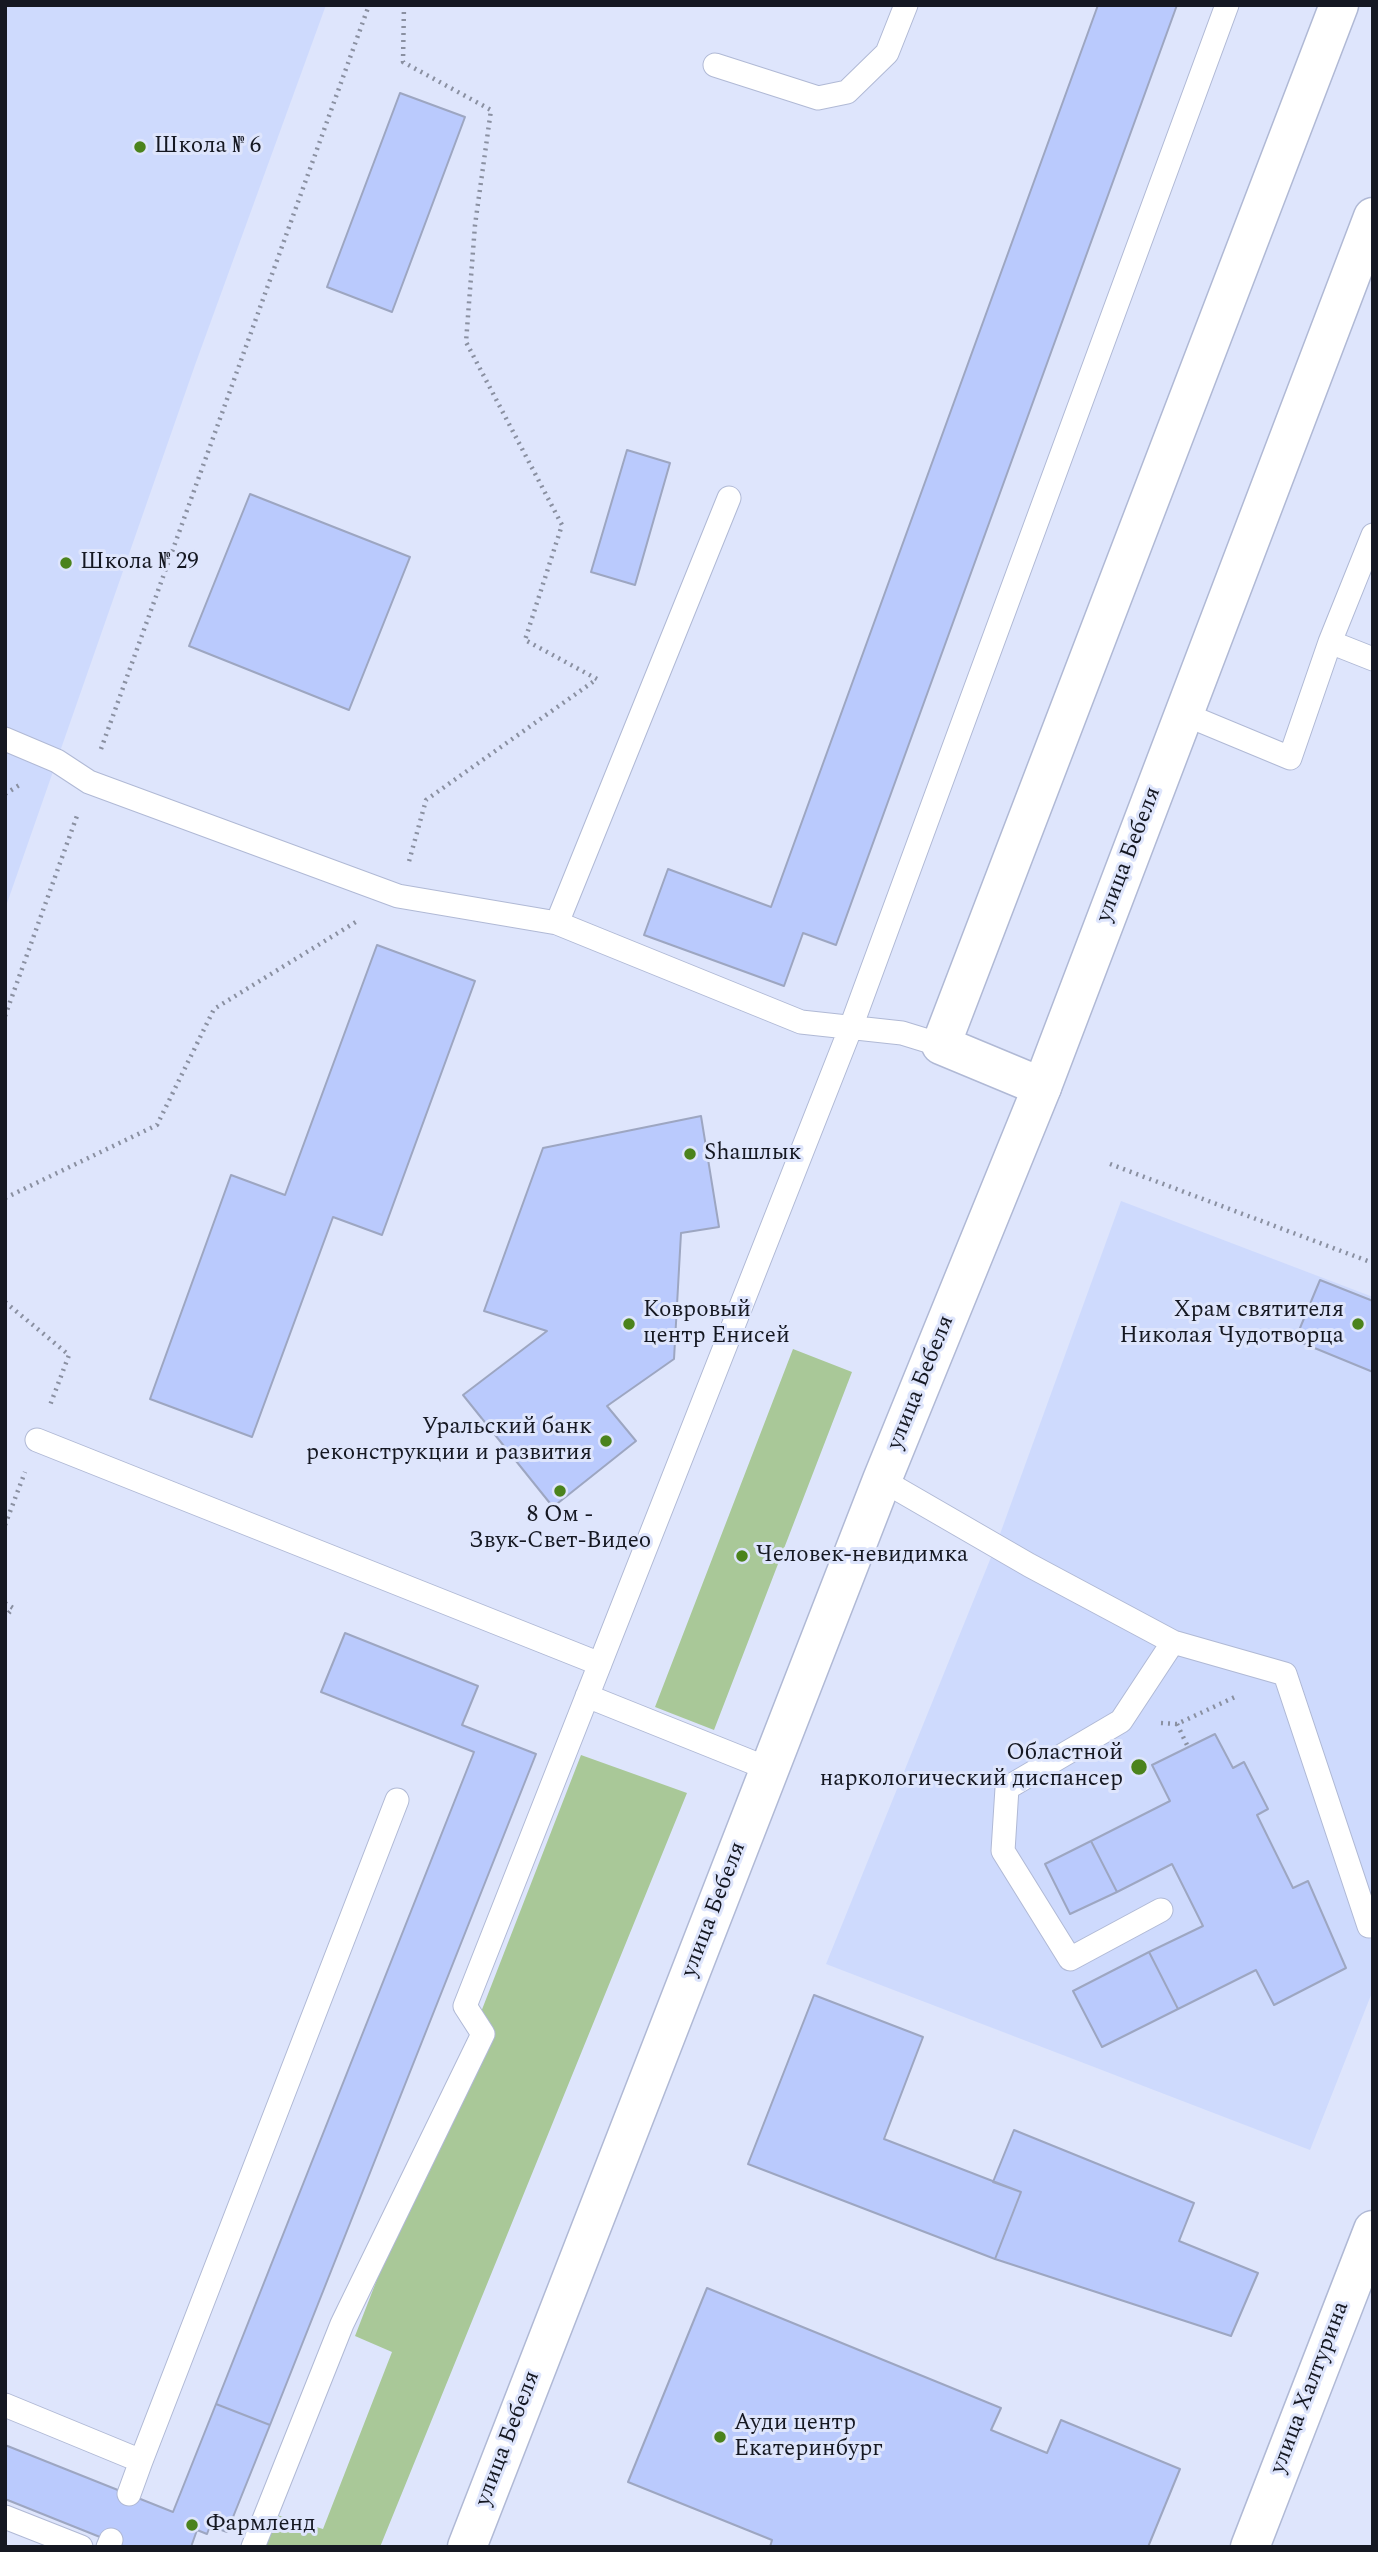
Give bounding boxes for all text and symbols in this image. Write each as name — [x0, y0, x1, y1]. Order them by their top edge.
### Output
place label: Школа № 6 — [154, 133, 261, 161]
marker: Школа № 6 — [132, 139, 148, 155]
place label: Школа № 29 — [80, 549, 199, 577]
marker: Школа № 29 — [58, 555, 74, 571]
street label: улица Бебеля — [1092, 784, 1168, 926]
place label: Shашлык — [704, 1140, 801, 1168]
marker: Shашлык — [682, 1146, 698, 1162]
place label: Ковровый центр Енисей — [643, 1297, 790, 1351]
place label: Храм святителя Николая Чудотворца — [1119, 1297, 1344, 1351]
street label: улица Бебеля — [883, 1312, 961, 1454]
marker: Ковровый центр Енисей — [621, 1316, 637, 1332]
marker: Храм святителя Николая Чудотворца — [1350, 1316, 1366, 1332]
place label: Уральский банк реконструкции и развития — [306, 1414, 592, 1468]
marker: Уральский банк реконструкции и развития — [598, 1433, 614, 1449]
marker: 8 Ом - Звук-Свет-Видео — [552, 1483, 568, 1499]
place label: 8 Ом - Звук-Свет-Видео — [469, 1502, 651, 1556]
place label: Человек-невидимка — [756, 1542, 968, 1570]
marker: Человек-невидимка — [734, 1548, 750, 1564]
place label: Областной наркологический диспансер — [820, 1740, 1123, 1794]
marker: Областной наркологический диспансер — [1129, 1757, 1149, 1777]
street label: улица Бебеля — [677, 1839, 753, 1981]
street label: улица Халтурина — [1265, 2298, 1357, 2478]
street label: улица Бебеля — [471, 2368, 547, 2510]
place label: Ауди центр Екатеринбург — [734, 2410, 883, 2464]
marker: Ауди центр Екатеринбург — [712, 2429, 728, 2445]
place label: Фармленд — [206, 2511, 316, 2539]
marker: Фармленд — [184, 2517, 200, 2533]

